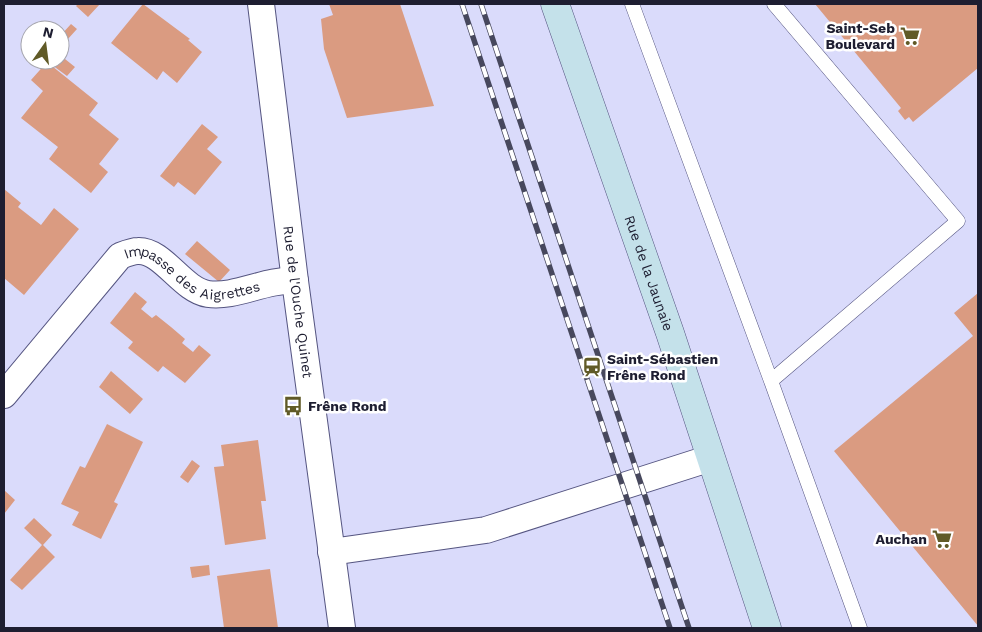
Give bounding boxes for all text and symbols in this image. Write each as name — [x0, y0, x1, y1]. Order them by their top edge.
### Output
north arrow — [20, 20, 70, 70]
place label: Saint-Seb Boulevard — [825, 20, 895, 52]
text: N — [41, 23, 55, 41]
supermarket icon: Saint-Seb Boulevard — [899, 25, 921, 47]
street label: Rue de la Jaunaie — [621, 213, 677, 333]
street label: Rue de l'Ouche Quinet — [280, 225, 316, 379]
street label: Impasse des Aigrettes — [122, 242, 262, 303]
place label: Saint-Sébastien Frêne Rond — [607, 351, 718, 383]
station icon: Saint-Sébastien Frêne Rond — [581, 356, 603, 378]
bus stop icon: Frêne Rond — [282, 395, 304, 417]
place label: Frêne Rond — [308, 398, 387, 414]
supermarket icon: Auchan — [931, 528, 953, 550]
place label: Auchan — [876, 531, 927, 547]

